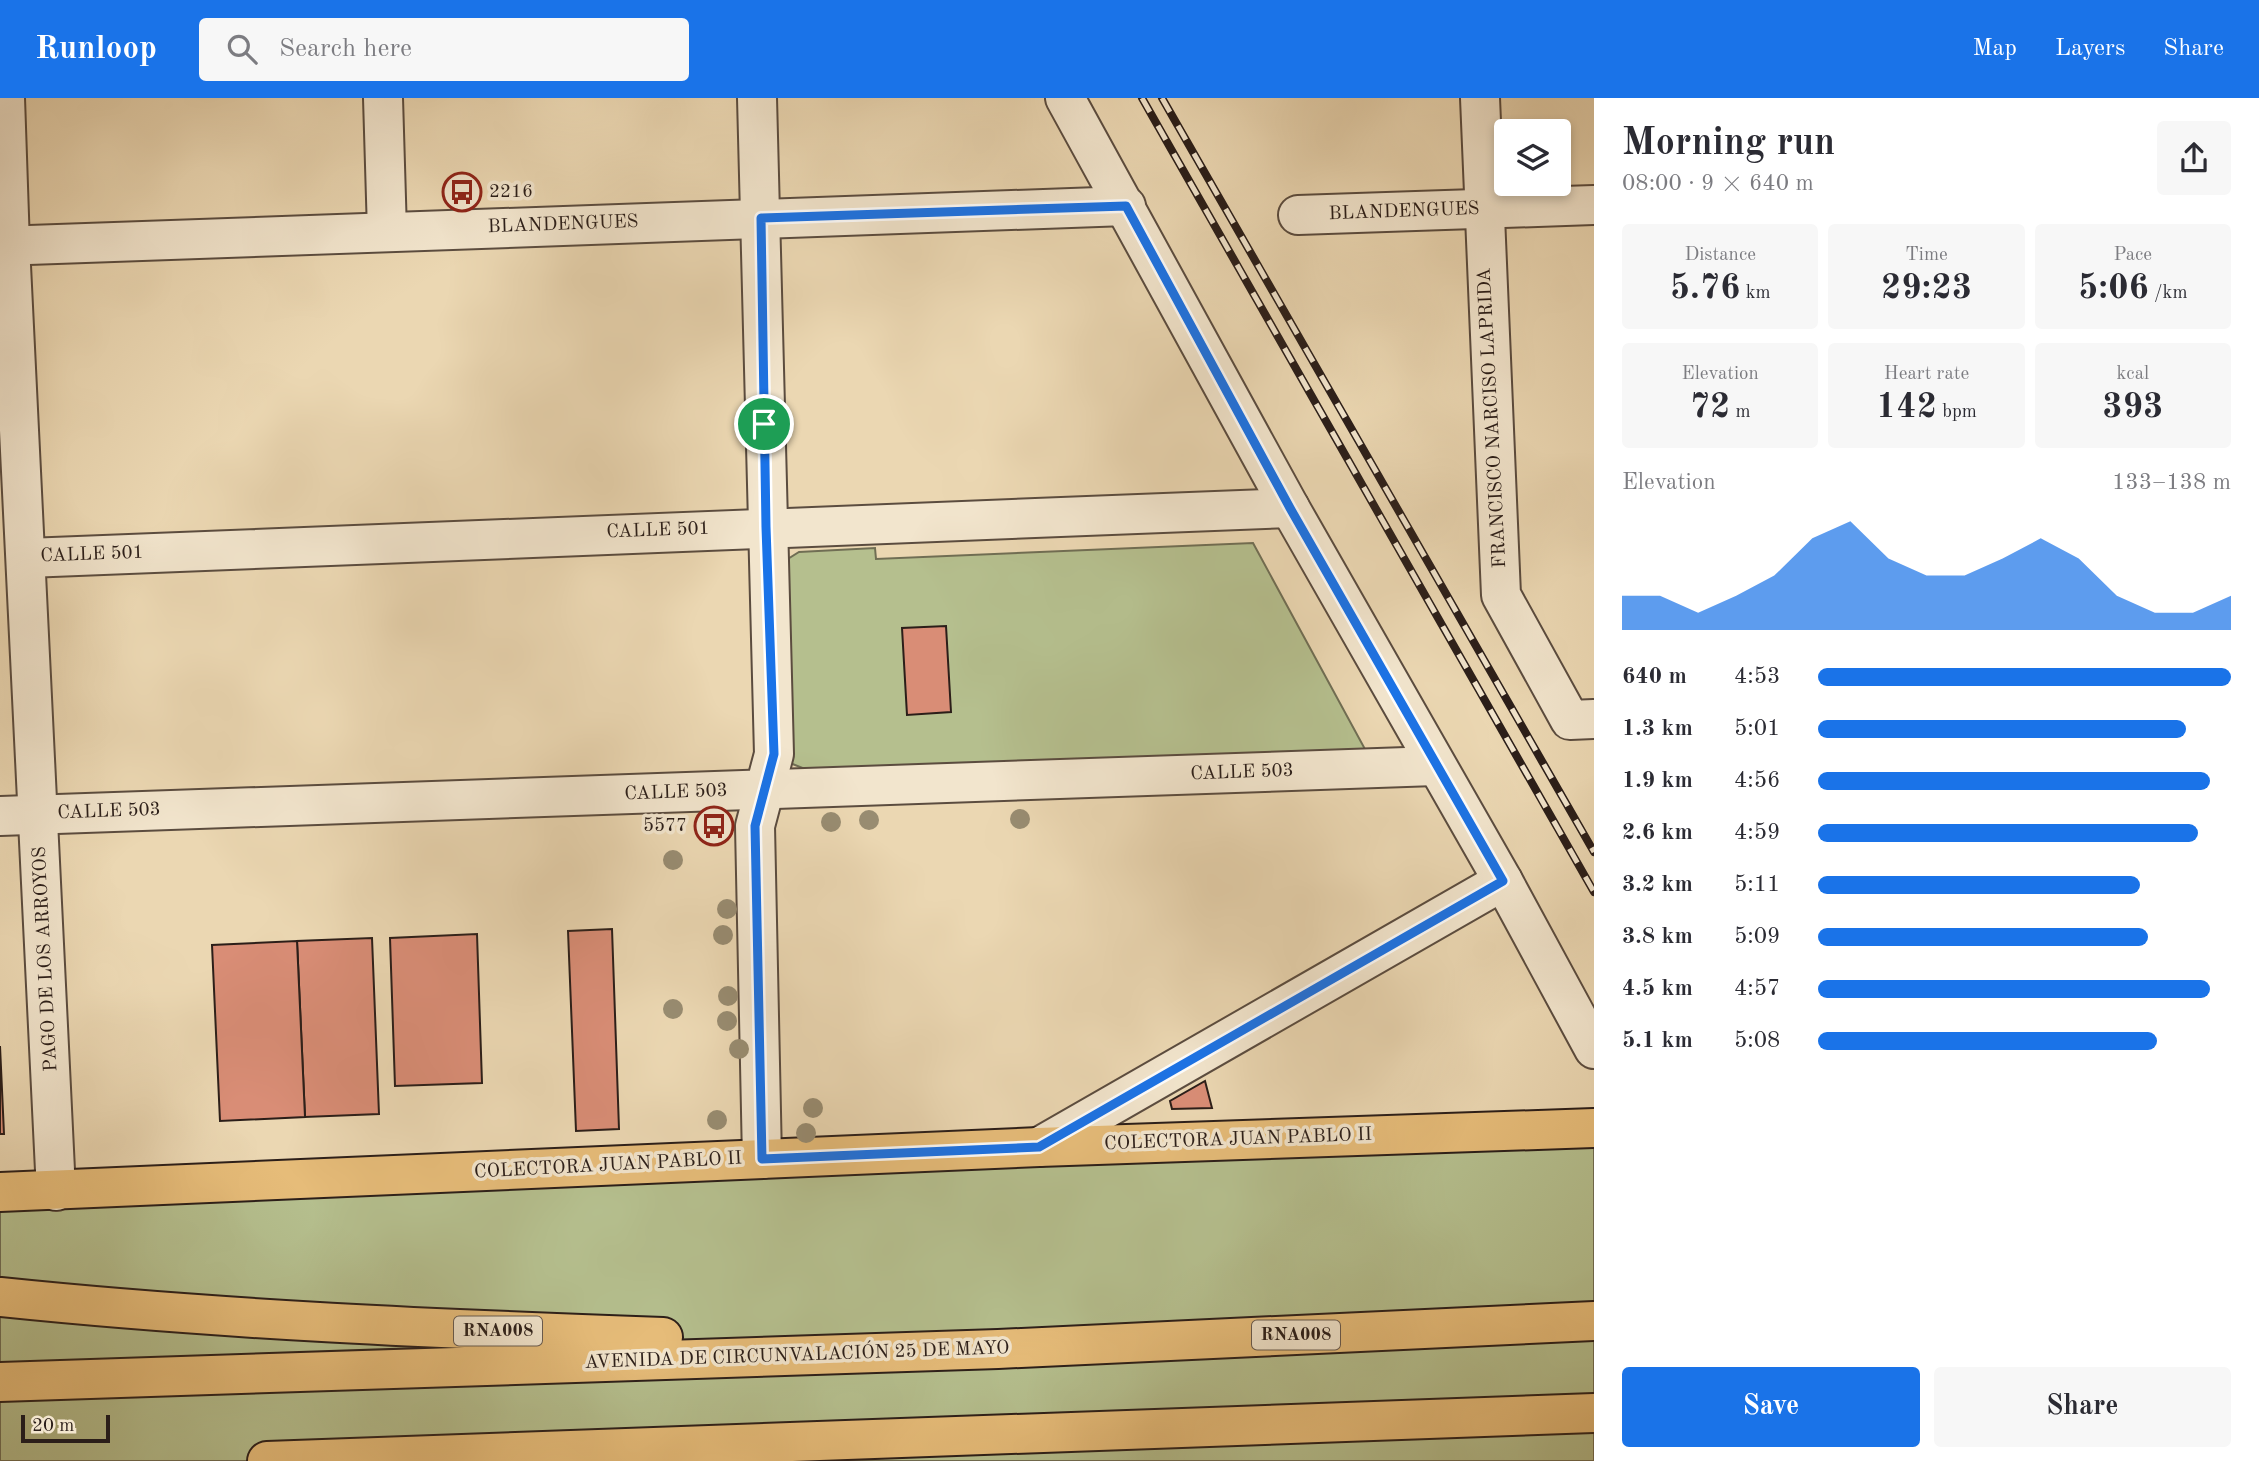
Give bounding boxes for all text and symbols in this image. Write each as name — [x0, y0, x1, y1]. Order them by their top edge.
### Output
search box — [199, 18, 689, 81]
icon: search — [223, 30, 261, 68]
text: Runloop — [35, 33, 157, 66]
text: Search here — [279, 36, 412, 62]
text: Map — [1973, 37, 2017, 61]
text: Layers — [2055, 37, 2125, 61]
text: Share — [2163, 37, 2224, 61]
map controls — [1494, 119, 1571, 196]
button: layers — [1494, 119, 1571, 196]
button: share — [2157, 121, 2231, 195]
text: Morning run — [1622, 125, 1835, 163]
bus stop icon: 2216 — [441, 171, 483, 213]
text: 08:00 · 9 × 640 m — [1622, 172, 1814, 195]
place label: 2216 — [489, 183, 533, 202]
street label: BLANDENGUES — [1328, 200, 1480, 224]
street label: BLANDENGUES — [487, 213, 639, 237]
text: Distance — [1684, 246, 1756, 265]
text: Time — [1905, 246, 1948, 265]
text: Pace — [2114, 246, 2152, 265]
street label: FRANCISCO NARCISO LAPRIDA — [1476, 267, 1510, 569]
text: 5.76 — [1670, 271, 1740, 306]
text: 29:23 — [1881, 271, 1972, 306]
text: 5:06 — [2078, 271, 2149, 306]
text: km — [1740, 284, 1771, 303]
text: /km — [2149, 284, 2188, 303]
text: Elevation — [1682, 365, 1759, 384]
text: Heart rate — [1884, 365, 1969, 384]
text: kcal — [2116, 365, 2149, 384]
text: 72 — [1690, 390, 1730, 425]
text: 142 — [1876, 390, 1937, 425]
text: 393 — [2102, 390, 2163, 425]
pin — [734, 394, 794, 454]
text: m — [1730, 403, 1751, 422]
text: bpm — [1937, 403, 1977, 422]
icon: arrive — [745, 405, 783, 443]
text: Elevation — [1622, 471, 1716, 494]
text: 133–138 m — [2112, 471, 2231, 494]
street label: CALLE 501 — [606, 520, 710, 542]
street label: CALLE 501 — [40, 544, 144, 566]
text: 640 m — [1622, 665, 1687, 688]
text: 4:53 — [1734, 665, 1780, 688]
text: 1.3 km — [1622, 717, 1693, 740]
text: 5:01 — [1734, 717, 1780, 740]
street label: CALLE 503 — [1190, 762, 1294, 784]
text: 1.9 km — [1622, 769, 1693, 792]
text: 4:56 — [1734, 769, 1780, 792]
street label: CALLE 503 — [624, 782, 728, 804]
street label: CALLE 503 — [57, 801, 161, 823]
bus stop icon: 5577 — [693, 805, 735, 847]
place label: 5577 — [643, 817, 687, 836]
text: 2.6 km — [1622, 821, 1693, 844]
text: 4:59 — [1734, 821, 1780, 844]
street label: PAGO DE LOS ARROYOS — [31, 846, 61, 1072]
text: 3.2 km — [1622, 873, 1693, 896]
text: 5:11 — [1734, 873, 1780, 896]
text: 3.8 km — [1622, 925, 1693, 948]
text: 5:09 — [1734, 925, 1780, 948]
text: 4.5 km — [1622, 977, 1693, 1000]
text: 4:57 — [1734, 977, 1780, 1000]
text: 5.1 km — [1622, 1029, 1693, 1052]
text: 5:08 — [1734, 1029, 1780, 1052]
street label: COLECTORA JUAN PABLO II — [1104, 1126, 1372, 1154]
street label: COLECTORA JUAN PABLO II — [474, 1149, 742, 1183]
road number: RNA008 — [454, 1316, 542, 1346]
road number: RNA008 — [1252, 1320, 1340, 1350]
street label: AVENIDA DE CIRCUNVALACIÓN 25 DE MAYO — [584, 1334, 1010, 1373]
button: Save — [1622, 1367, 1920, 1447]
button: Share — [1934, 1367, 2231, 1447]
scale bar — [21, 1412, 110, 1444]
text: 20 m — [32, 1417, 74, 1436]

